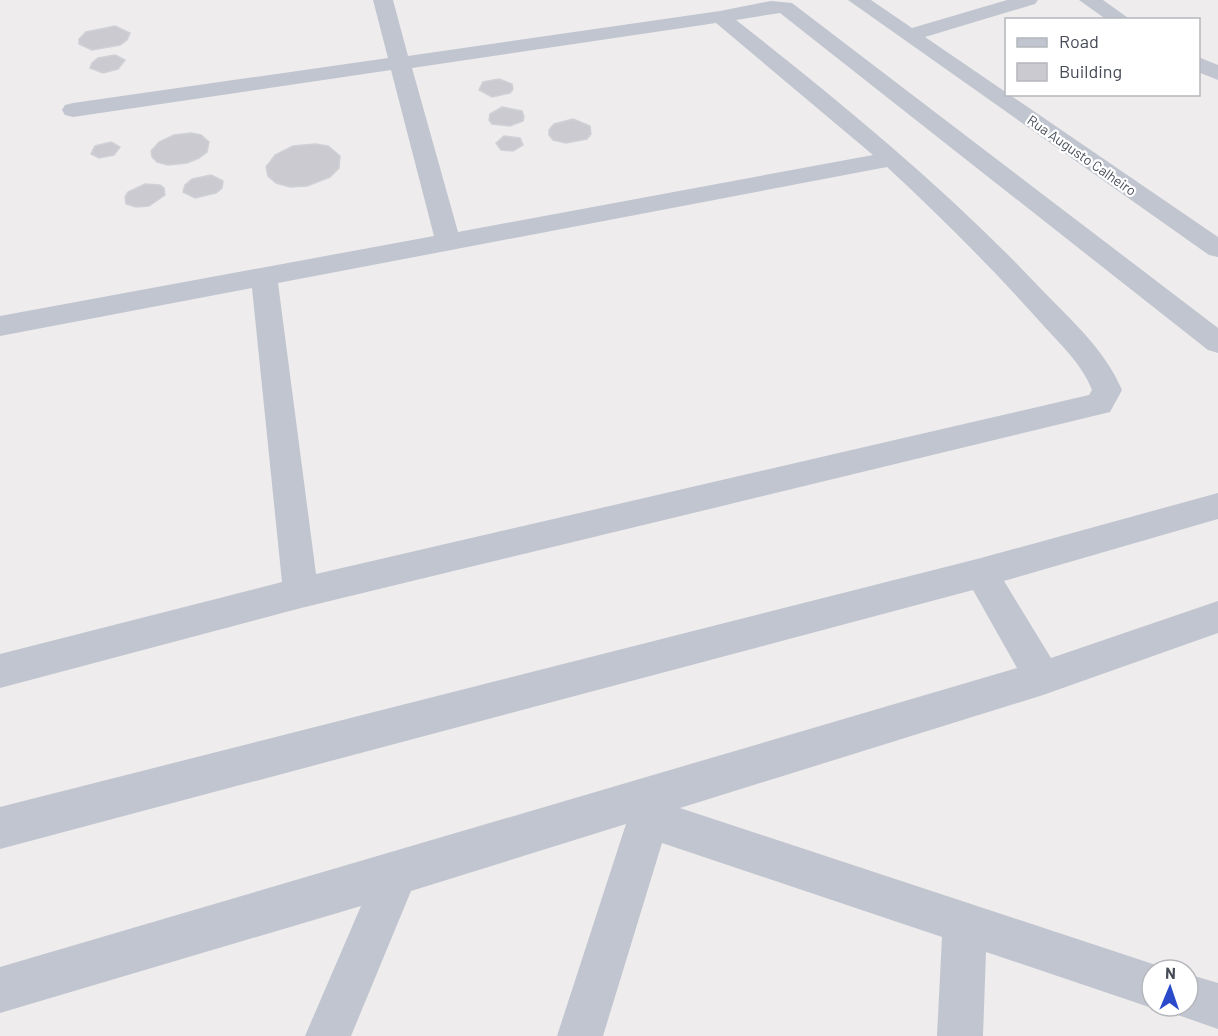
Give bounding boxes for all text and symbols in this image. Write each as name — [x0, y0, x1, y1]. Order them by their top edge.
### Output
legend — [1005, 18, 1200, 96]
text: Road — [1059, 30, 1099, 52]
text: Building — [1059, 60, 1122, 82]
street label: Rua Augusto Calheiro — [1024, 111, 1140, 199]
north arrow — [1140, 958, 1200, 1018]
text: N — [1165, 963, 1176, 982]

